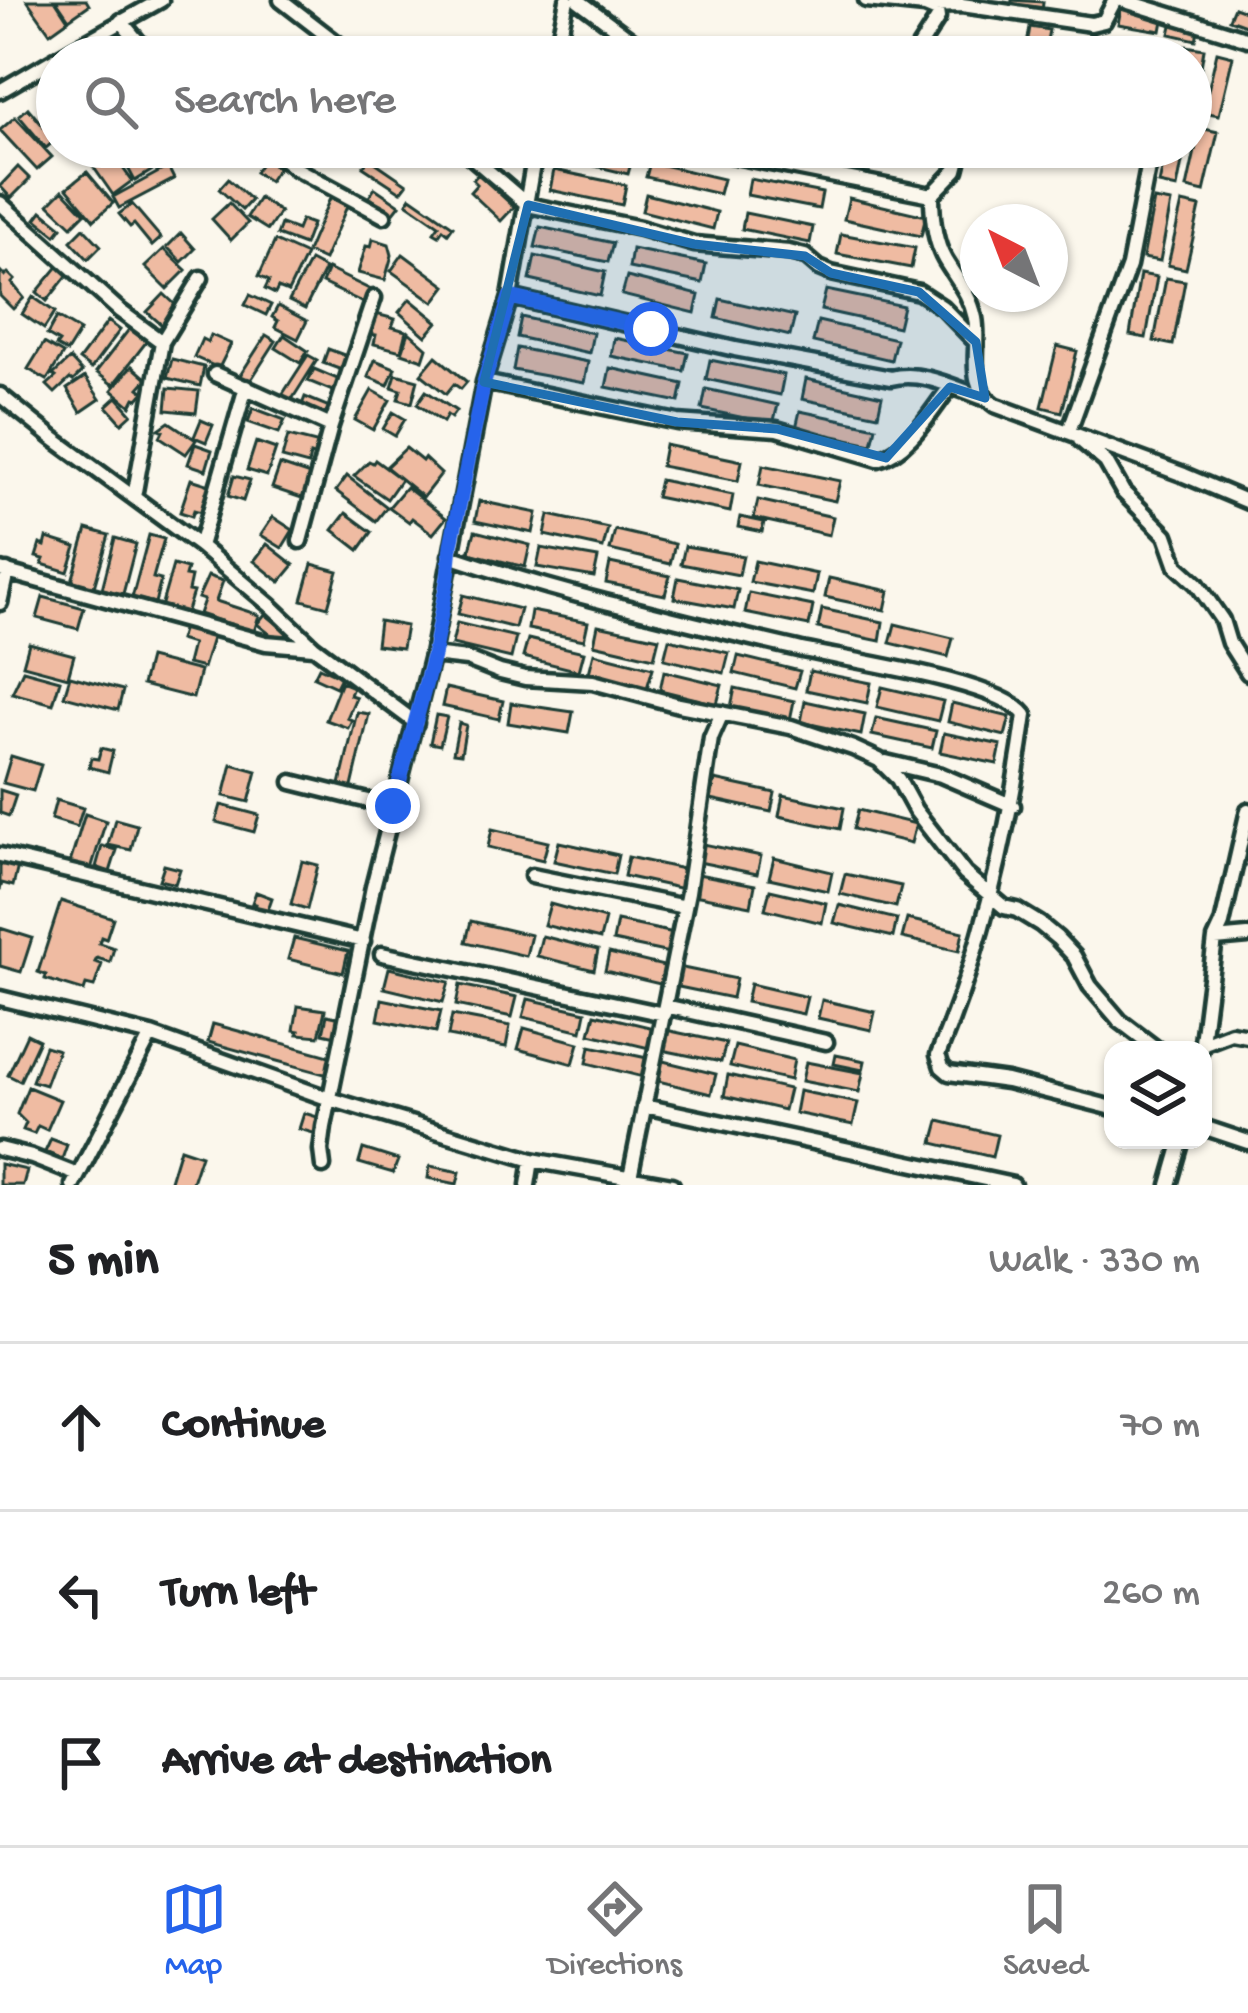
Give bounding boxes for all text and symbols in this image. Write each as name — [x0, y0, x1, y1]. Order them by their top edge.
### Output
search box — [36, 36, 1212, 168]
icon: search — [78, 69, 144, 135]
text: Search here — [174, 76, 396, 129]
north arrow — [960, 204, 1068, 312]
route start — [624, 302, 678, 356]
route end — [366, 779, 420, 833]
map controls — [1104, 1041, 1212, 1149]
button: layers — [1104, 1041, 1212, 1149]
text: 5 min — [48, 1233, 158, 1293]
text: Walk · 330 m — [989, 1240, 1200, 1286]
icon: ahead — [48, 1394, 114, 1460]
text: Continue — [162, 1400, 325, 1453]
text: 70 m — [1121, 1404, 1200, 1450]
icon: left — [48, 1562, 114, 1628]
text: Turn left — [162, 1568, 314, 1621]
text: 260 m — [1102, 1572, 1200, 1618]
icon: arrive — [48, 1730, 114, 1796]
text: Arrive at destination — [162, 1736, 551, 1789]
tab: Map — [161, 1876, 227, 1986]
tab: Directions — [548, 1876, 682, 1986]
tab: Saved — [1003, 1876, 1087, 1986]

